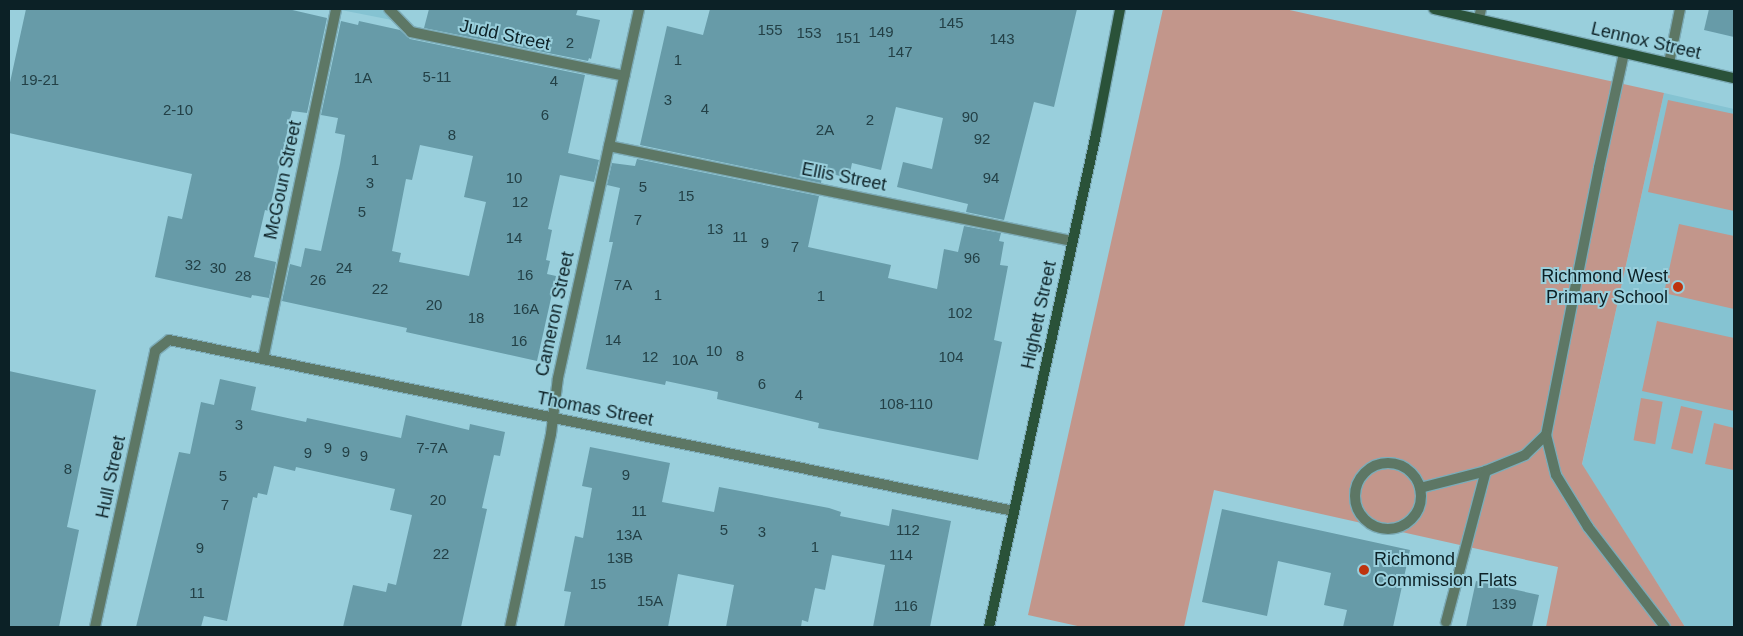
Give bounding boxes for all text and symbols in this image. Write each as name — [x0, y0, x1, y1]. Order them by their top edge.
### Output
house number: 145 — [938, 14, 964, 32]
street label: Judd Street — [458, 15, 552, 55]
street label: Lennox Street — [1589, 18, 1703, 64]
house number: 155 — [757, 21, 783, 39]
house number: 149 — [868, 23, 894, 41]
house number: 153 — [796, 24, 822, 42]
house number: 151 — [835, 29, 861, 47]
house number: 143 — [989, 30, 1015, 48]
house number: 2 — [566, 34, 574, 52]
house number: 147 — [887, 43, 913, 61]
house number: 1 — [674, 51, 682, 69]
house number: 5-11 — [423, 68, 451, 86]
house number: 1A — [354, 69, 372, 87]
house number: 19-21 — [21, 71, 59, 89]
house number: 4 — [550, 72, 558, 90]
house number: 3 — [664, 91, 672, 109]
house number: 4 — [701, 100, 709, 118]
house number: 2-10 — [163, 101, 193, 119]
house number: 6 — [541, 106, 549, 124]
house number: 90 — [962, 108, 978, 126]
house number: 2 — [866, 111, 874, 129]
street label: McGoun Street — [260, 119, 306, 241]
house number: 2A — [816, 121, 834, 139]
house number: 8 — [448, 126, 456, 144]
house number: 92 — [974, 130, 990, 148]
house number: 1 — [371, 151, 379, 169]
street label: Ellis Street — [800, 158, 888, 196]
house number: 10 — [506, 169, 522, 187]
house number: 94 — [983, 169, 999, 187]
house number: 3 — [366, 174, 374, 192]
house number: 5 — [639, 178, 647, 196]
house number: 15 — [678, 187, 694, 205]
house number: 12 — [512, 193, 528, 211]
house number: 5 — [358, 203, 366, 221]
house number: 7 — [634, 211, 642, 229]
house number: 13 — [707, 220, 723, 238]
house number: 11 — [732, 228, 748, 246]
house number: 14 — [506, 229, 522, 247]
house number: 9 — [761, 234, 769, 252]
house number: 7 — [791, 238, 799, 256]
house number: 96 — [964, 249, 980, 267]
street label: Cameron Street — [531, 250, 579, 378]
house number: 32 — [185, 256, 201, 274]
house number: 30 — [210, 259, 226, 277]
house number: 24 — [336, 259, 352, 277]
street label: Highett Street — [1017, 259, 1061, 371]
house number: 16 — [517, 266, 533, 284]
place label: Richmond West Primary School — [1541, 266, 1668, 308]
house number: 28 — [235, 267, 251, 285]
house number: 26 — [310, 271, 326, 289]
house number: 7A — [614, 276, 632, 294]
house number: 22 — [372, 280, 388, 298]
marker: Richmond West Primary School — [1672, 281, 1684, 293]
house number: 1 — [654, 286, 662, 304]
house number: 1 — [817, 287, 825, 305]
house number: 20 — [426, 296, 442, 314]
house number: 16A — [513, 300, 539, 318]
house number: 102 — [947, 304, 973, 322]
house number: 18 — [468, 309, 484, 327]
house number: 14 — [605, 331, 621, 349]
house number: 16 — [511, 332, 527, 350]
house number: 10 — [706, 342, 722, 360]
house number: 8 — [736, 347, 744, 365]
house number: 12 — [642, 348, 658, 366]
house number: 104 — [938, 348, 964, 366]
house number: 10A — [672, 351, 698, 369]
house number: 6 — [758, 375, 766, 393]
house number: 4 — [795, 386, 803, 404]
street label: Thomas Street — [535, 387, 655, 431]
house number: 108-110 — [879, 395, 933, 413]
house number: 3 — [235, 416, 243, 434]
street label: Hull Street — [92, 434, 130, 520]
house number: 9 — [324, 439, 332, 457]
house number: 7-7A — [416, 439, 448, 457]
house number: 9 — [342, 443, 350, 461]
house number: 9 — [304, 444, 312, 462]
house number: 9 — [360, 447, 368, 465]
house number: 8 — [64, 460, 72, 478]
house number: 9 — [622, 466, 630, 484]
house number: 5 — [219, 467, 227, 485]
house number: 20 — [430, 491, 446, 509]
house number: 7 — [221, 496, 229, 514]
house number: 11 — [631, 502, 647, 520]
house number: 5 — [720, 521, 728, 539]
house number: 112 — [896, 521, 920, 539]
house number: 3 — [758, 523, 766, 541]
house number: 13A — [616, 526, 642, 544]
house number: 1 — [811, 538, 819, 556]
house number: 9 — [196, 539, 204, 557]
house number: 22 — [433, 545, 449, 563]
house number: 114 — [889, 546, 913, 564]
house number: 13B — [607, 549, 633, 567]
place label: Richmond Commission Flats — [1374, 549, 1517, 592]
marker: Richmond Commission Flats — [1358, 564, 1370, 576]
house number: 15 — [590, 575, 606, 593]
house number: 11 — [189, 584, 205, 602]
house number: 15A — [637, 592, 663, 610]
house number: 139 — [1491, 595, 1517, 613]
house number: 116 — [894, 597, 918, 615]

